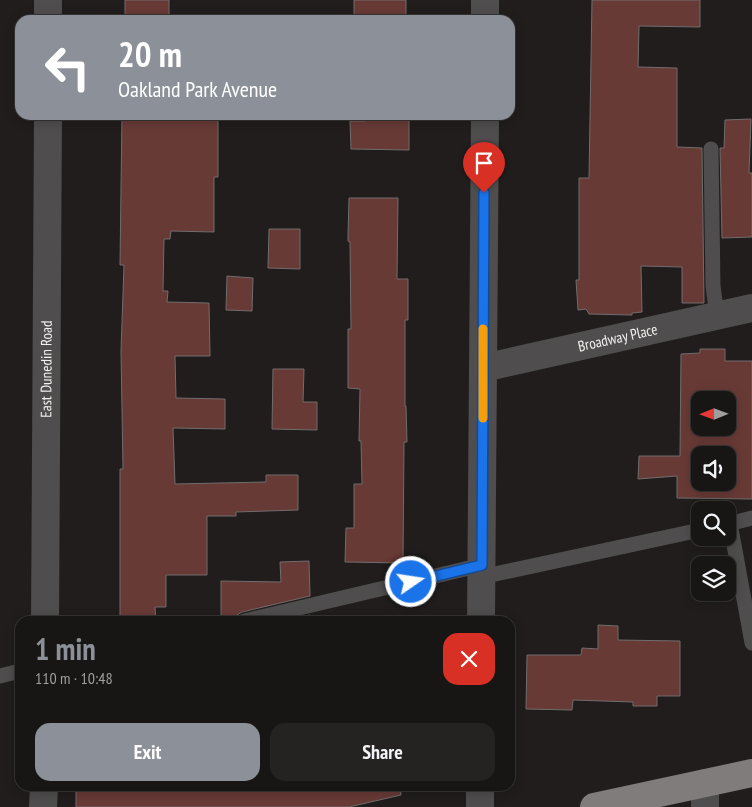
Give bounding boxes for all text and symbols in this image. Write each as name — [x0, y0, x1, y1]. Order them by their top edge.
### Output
text: 20 m — [118, 31, 182, 77]
icon: left — [35, 35, 100, 100]
text: Oakland Park Avenue — [118, 75, 277, 103]
pin — [463, 142, 505, 193]
icon: arrive — [470, 149, 498, 177]
street label: Broadway Place — [576, 319, 659, 356]
street label: East Dunedin Road — [36, 320, 56, 418]
north arrow — [691, 391, 736, 436]
map controls — [691, 391, 736, 601]
button: sound — [691, 446, 736, 491]
button: search — [691, 501, 736, 546]
position arrow — [384, 555, 436, 607]
button: layers — [691, 556, 736, 601]
text: 1 min — [35, 629, 96, 668]
button: close — [443, 633, 495, 685]
text: 110 m · 10:48 — [35, 668, 113, 688]
button: Exit — [35, 723, 260, 781]
button: Share — [270, 723, 495, 781]

